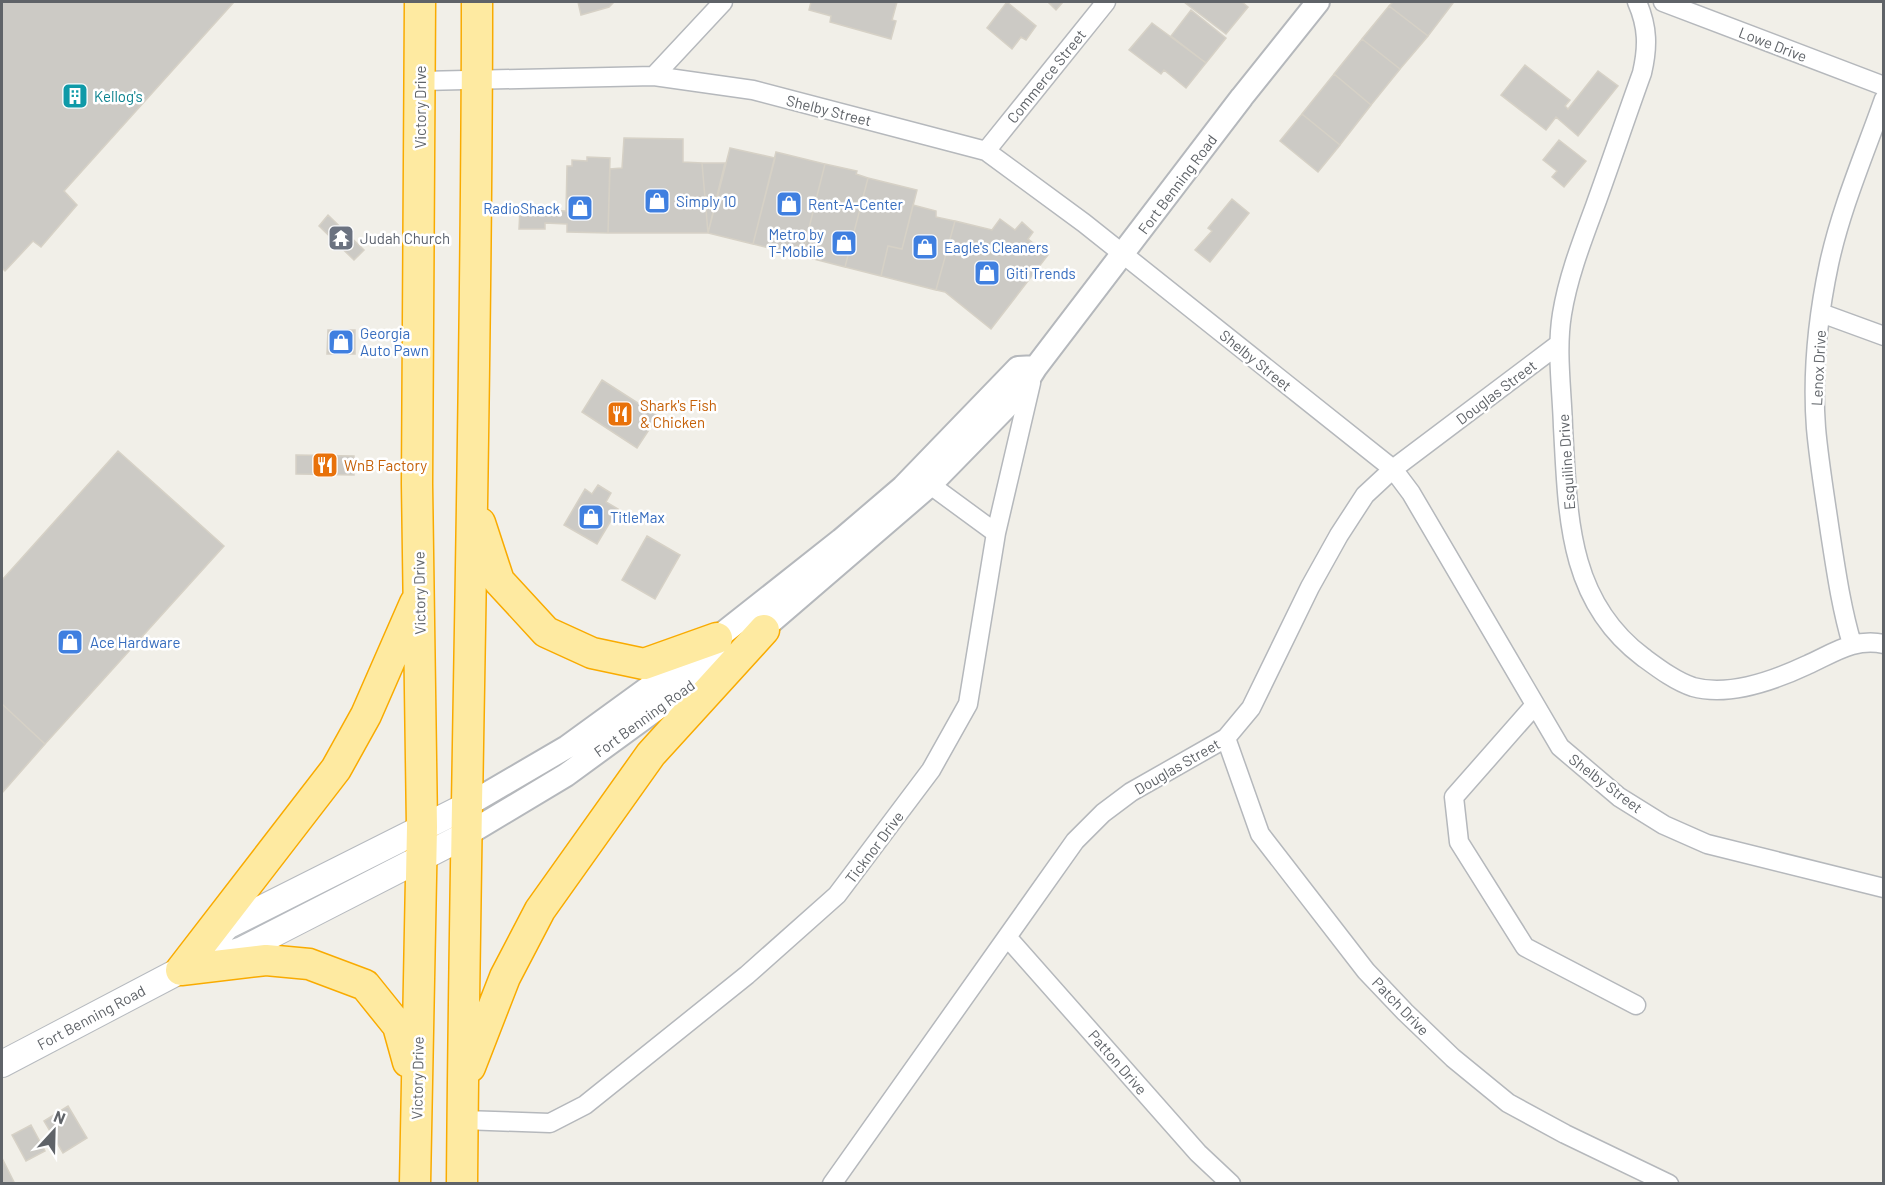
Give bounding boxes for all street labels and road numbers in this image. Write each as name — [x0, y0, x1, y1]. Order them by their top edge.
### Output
street label: Lowe Drive — [1736, 23, 1810, 65]
street label: Commerce Street — [1003, 26, 1089, 126]
street label: Victory Drive — [411, 65, 429, 149]
street label: Shelby Street — [785, 91, 873, 129]
street label: Fort Benning Road — [1134, 131, 1220, 237]
street label: Shelby Street — [1216, 326, 1296, 394]
street label: Lenox Drive — [1807, 330, 1829, 406]
street label: Douglas Street — [1452, 356, 1540, 428]
street label: Esquiline Drive — [1554, 413, 1578, 511]
street label: Victory Drive — [409, 551, 429, 635]
street label: Fort Benning Road — [590, 675, 698, 761]
street label: Douglas Street — [1131, 734, 1223, 798]
street label: Shelby Street — [1566, 750, 1646, 816]
street label: Ticknor Drive — [841, 807, 907, 887]
street label: Patch Drive — [1369, 973, 1433, 1039]
street label: Fort Benning Road — [34, 981, 148, 1053]
street label: Patton Drive — [1085, 1026, 1151, 1098]
street label: Victory Drive — [407, 1036, 427, 1120]

